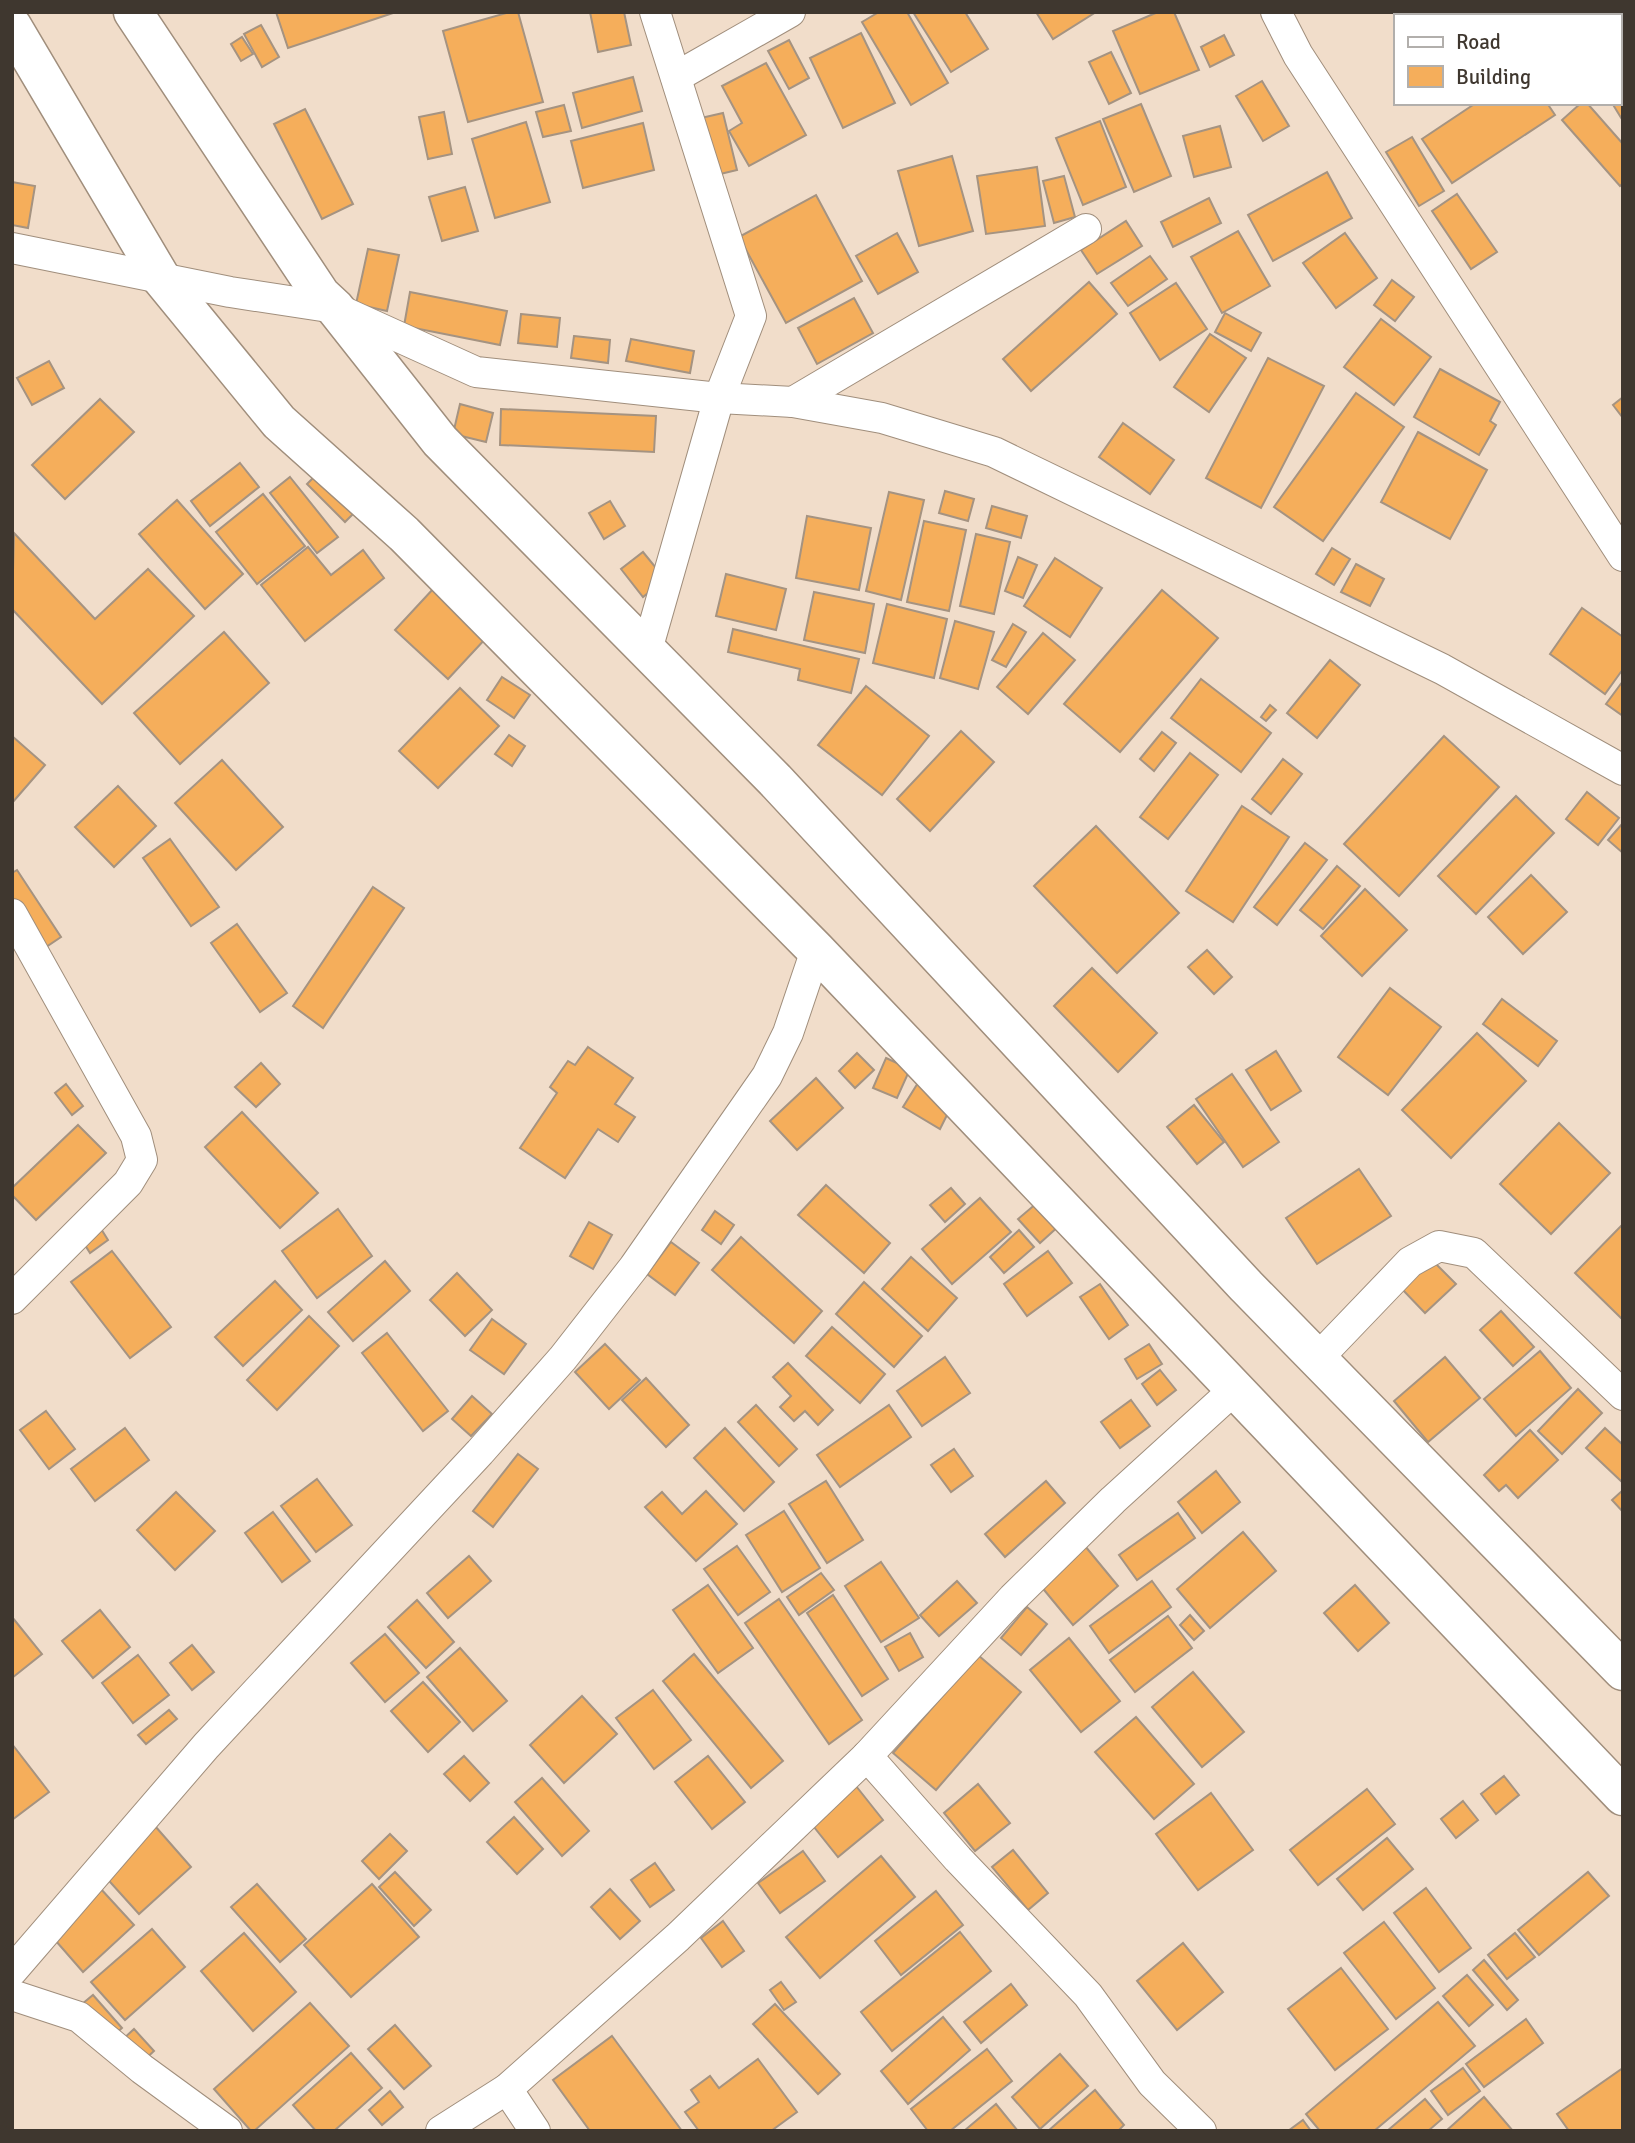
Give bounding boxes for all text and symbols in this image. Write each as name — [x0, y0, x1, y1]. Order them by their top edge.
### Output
legend — [1394, 14, 1621, 105]
text: Road — [1456, 29, 1501, 55]
text: Building — [1456, 64, 1531, 90]

